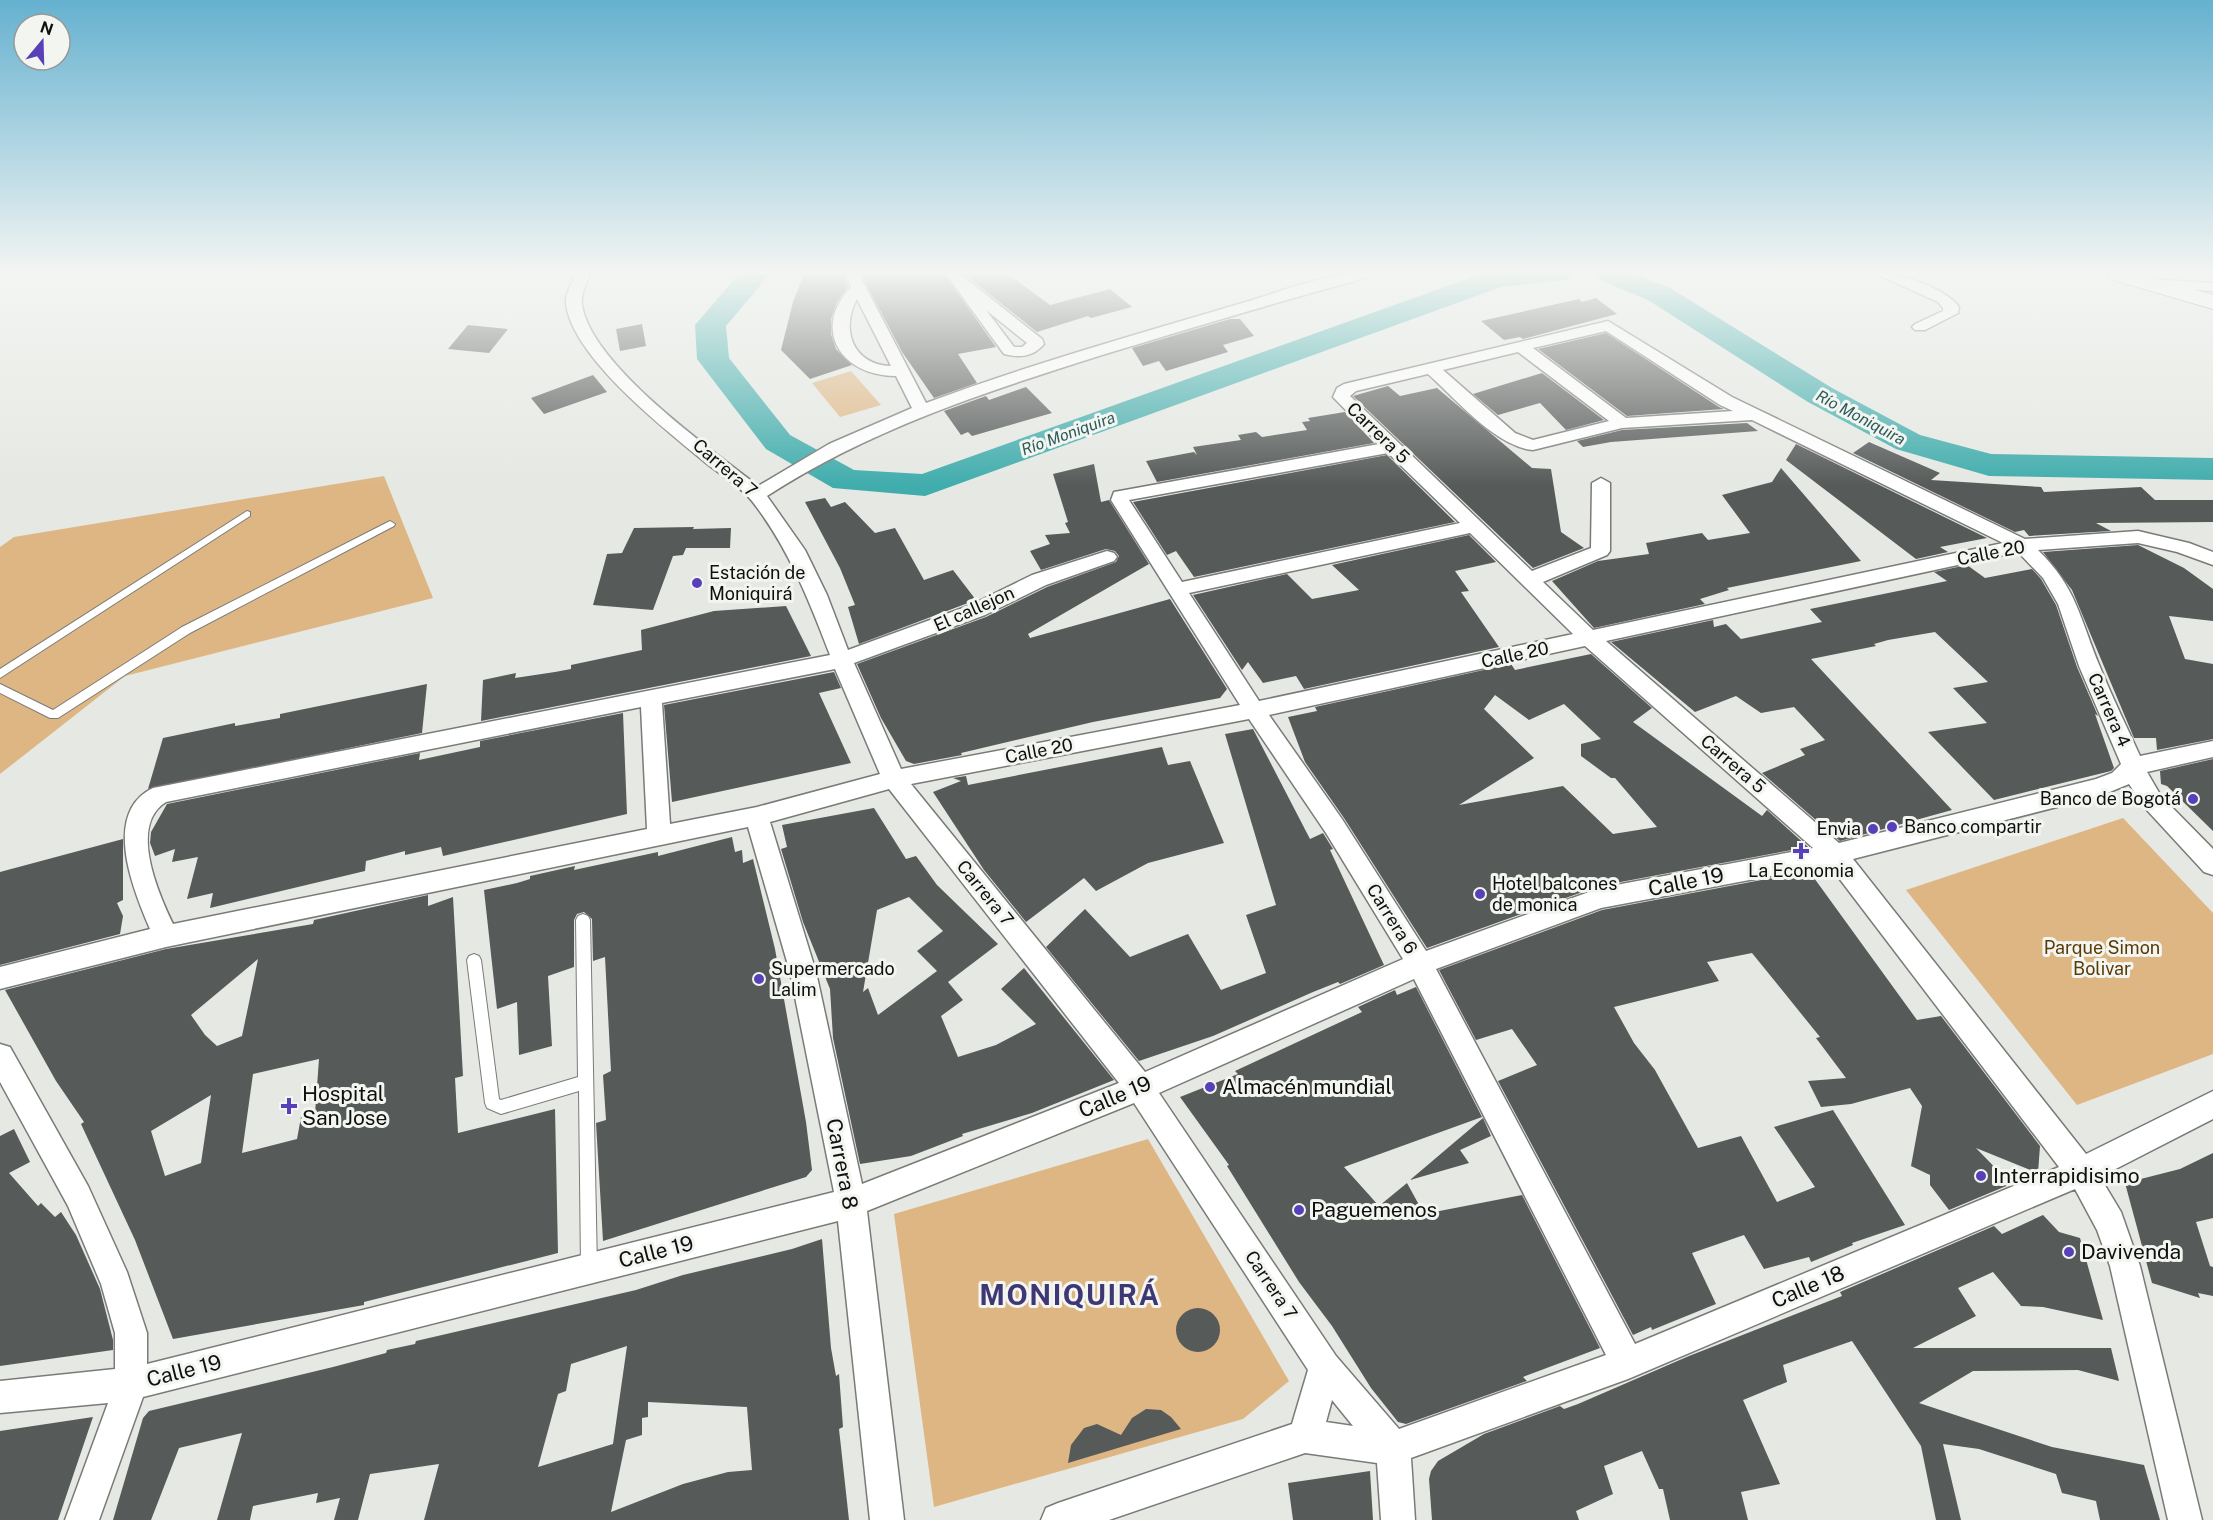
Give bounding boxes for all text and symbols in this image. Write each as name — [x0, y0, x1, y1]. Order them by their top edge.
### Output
north arrow — [12, 12, 72, 72]
text: N — [38, 17, 56, 39]
water label: Río Moniquira — [1813, 386, 1909, 449]
street label: Carrera 5 — [1343, 398, 1414, 468]
water label: Río Moniquira — [1019, 408, 1118, 459]
street label: Carrera 7 — [689, 434, 762, 501]
street label: Calle 20 — [1955, 536, 2027, 569]
place label: Estación de Moniquirá — [709, 562, 806, 604]
marker: Estación de Moniquirá — [690, 576, 704, 590]
street label: El callejon — [930, 581, 1017, 636]
street label: Calle 20 — [1479, 637, 1551, 672]
street label: Carrera 4 — [2084, 670, 2135, 750]
street label: Carrera 5 — [1697, 730, 1770, 797]
street label: Calle 20 — [1003, 734, 1075, 767]
place label: Banco de Bogotá — [2040, 788, 2181, 809]
marker: Banco de Bogotá — [2186, 792, 2200, 806]
place label: Banco compartir — [1904, 816, 2042, 837]
place label: Envia — [1816, 818, 1861, 839]
marker: Banco compartir — [1885, 820, 1899, 834]
marker: Envia — [1866, 822, 1880, 836]
marker: La Economia — [1794, 844, 1808, 858]
street label: Carrera 7 — [953, 856, 1018, 930]
place label: La Economia — [1748, 860, 1854, 881]
street label: Calle 19 — [1646, 862, 1726, 901]
place label: Hotel balcones de monica — [1492, 873, 1617, 915]
street label: Carrera 6 — [1363, 880, 1422, 958]
marker: Hotel balcones de monica — [1473, 887, 1487, 901]
park label: Parque Simon Bolivar — [2044, 937, 2160, 979]
place label: Supermercado Lalim — [771, 958, 895, 1000]
marker: Supermercado Lalim — [752, 972, 766, 986]
street label: Calle 19 — [1075, 1070, 1155, 1123]
place label: Almacén mundial — [1222, 1074, 1392, 1099]
marker: Almacén mundial — [1203, 1080, 1217, 1094]
place label: Hospital San Jose — [302, 1081, 387, 1130]
marker: Hospital San Jose — [280, 1097, 298, 1115]
street label: Carrera 8 — [821, 1116, 864, 1212]
place label: Interrapidisimo — [1993, 1163, 2140, 1188]
marker: Interrapidisimo — [1974, 1169, 1988, 1183]
place label: Paguemenos — [1311, 1197, 1437, 1222]
marker: Paguemenos — [1292, 1203, 1306, 1217]
street label: Calle 19 — [616, 1230, 696, 1273]
place label: Davivenda — [2081, 1239, 2181, 1264]
marker: Davivenda — [2062, 1245, 2076, 1259]
street label: Carrera 7 — [1241, 1246, 1302, 1323]
street label: Calle 18 — [1768, 1260, 1848, 1313]
district label: MONIQUIRÁ — [979, 1278, 1161, 1311]
street label: Calle 19 — [144, 1349, 224, 1392]

